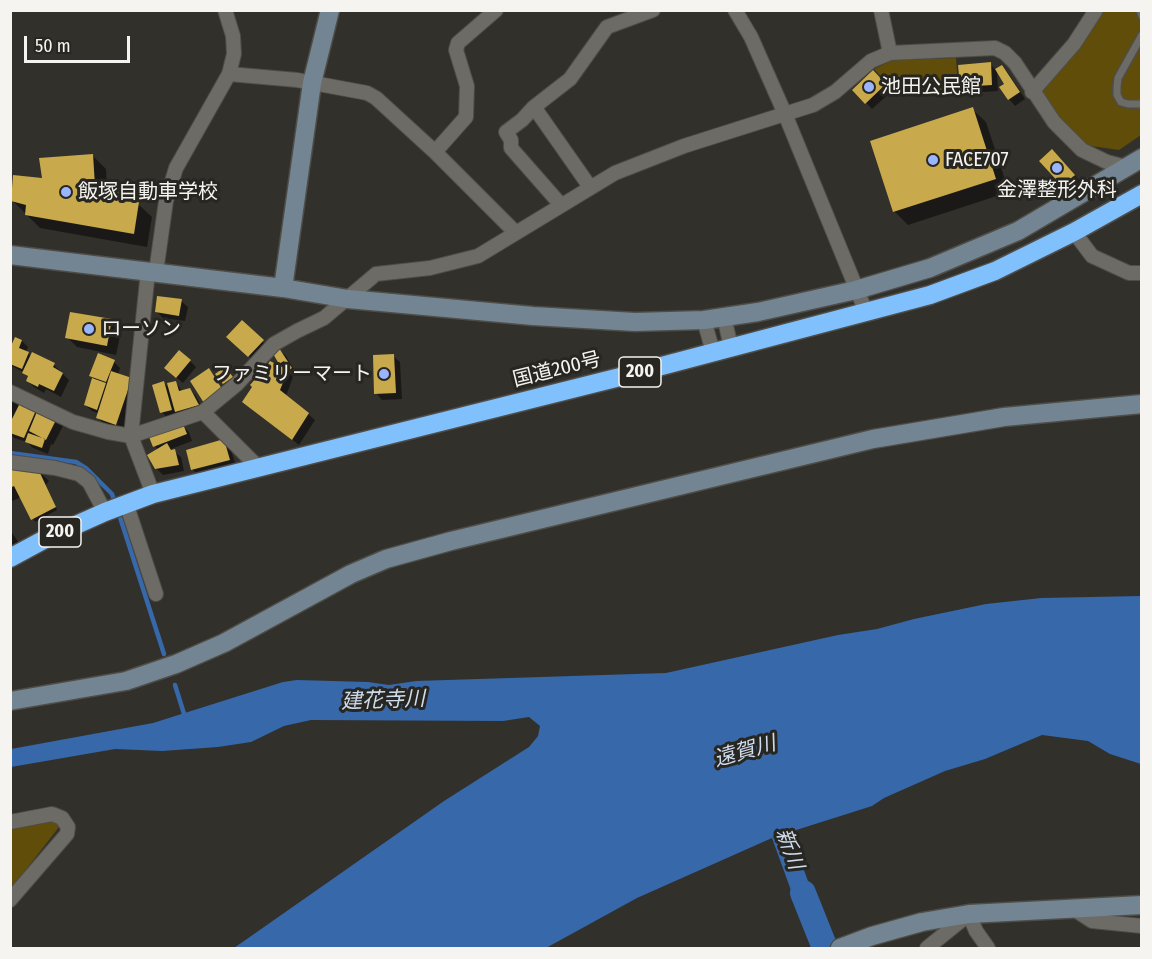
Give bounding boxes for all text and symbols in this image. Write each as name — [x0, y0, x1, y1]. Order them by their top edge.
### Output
scale bar — [27, 24, 134, 62]
text: 50 m — [35, 35, 71, 57]
place label: 池田公民館 — [881, 75, 981, 99]
marker: 池田公民館 — [862, 80, 876, 94]
place label: FACE707 — [945, 148, 1009, 172]
marker: FACE707 — [926, 153, 940, 167]
marker: 金澤整形外科 — [1050, 161, 1064, 175]
place label: 金澤整形外科 — [997, 178, 1117, 202]
place label: 飯塚自動車学校 — [78, 180, 218, 204]
marker: 飯塚自動車学校 — [59, 185, 73, 199]
place label: ローソン — [101, 317, 181, 341]
marker: ローソン — [82, 322, 96, 336]
street label: 国道200号 — [511, 348, 603, 392]
road number: 200 — [619, 357, 661, 387]
place label: ファミリーマート — [212, 362, 372, 386]
marker: ファミリーマート — [377, 367, 391, 381]
road number: 200 — [39, 517, 81, 547]
water label: 建花寺川 — [341, 687, 425, 715]
water label: 遠賀川 — [711, 731, 779, 773]
water label: 新川 — [770, 825, 808, 873]

